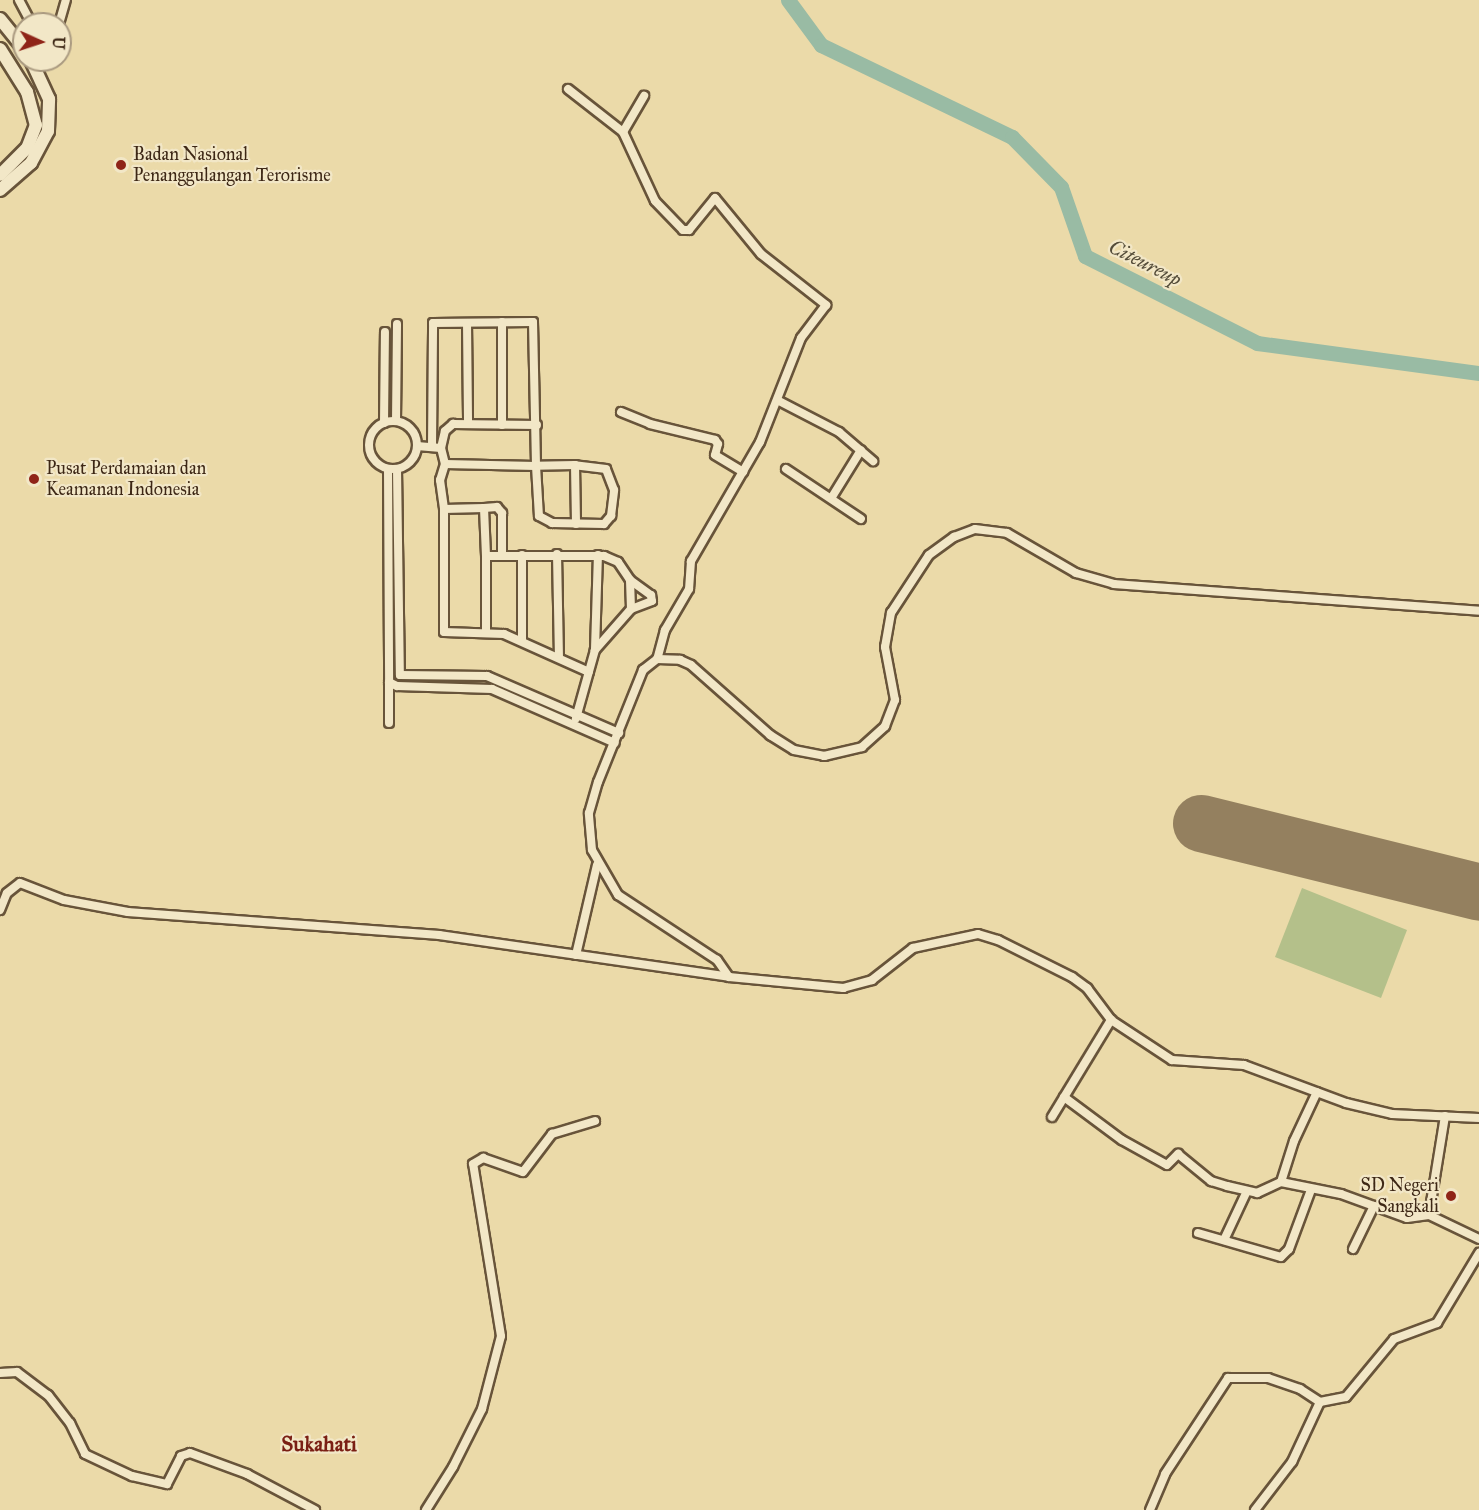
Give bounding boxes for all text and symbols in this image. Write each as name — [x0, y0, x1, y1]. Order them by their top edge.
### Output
north arrow — [12, 12, 72, 72]
text: U — [49, 36, 68, 50]
place label: Badan Nasional Penanggulangan Terorisme — [133, 144, 331, 186]
marker: Badan Nasional Penanggulangan Terorisme — [114, 158, 128, 172]
water label: Citeureup — [1105, 235, 1185, 291]
place label: Pusat Perdamaian dan Keamanan Indonesia — [46, 458, 206, 500]
marker: Pusat Perdamaian dan Keamanan Indonesia — [27, 472, 41, 486]
place label: SD Negeri Sangkali — [1361, 1175, 1439, 1218]
marker: SD Negeri Sangkali — [1444, 1189, 1458, 1203]
district label: Sukahati — [281, 1431, 357, 1457]

